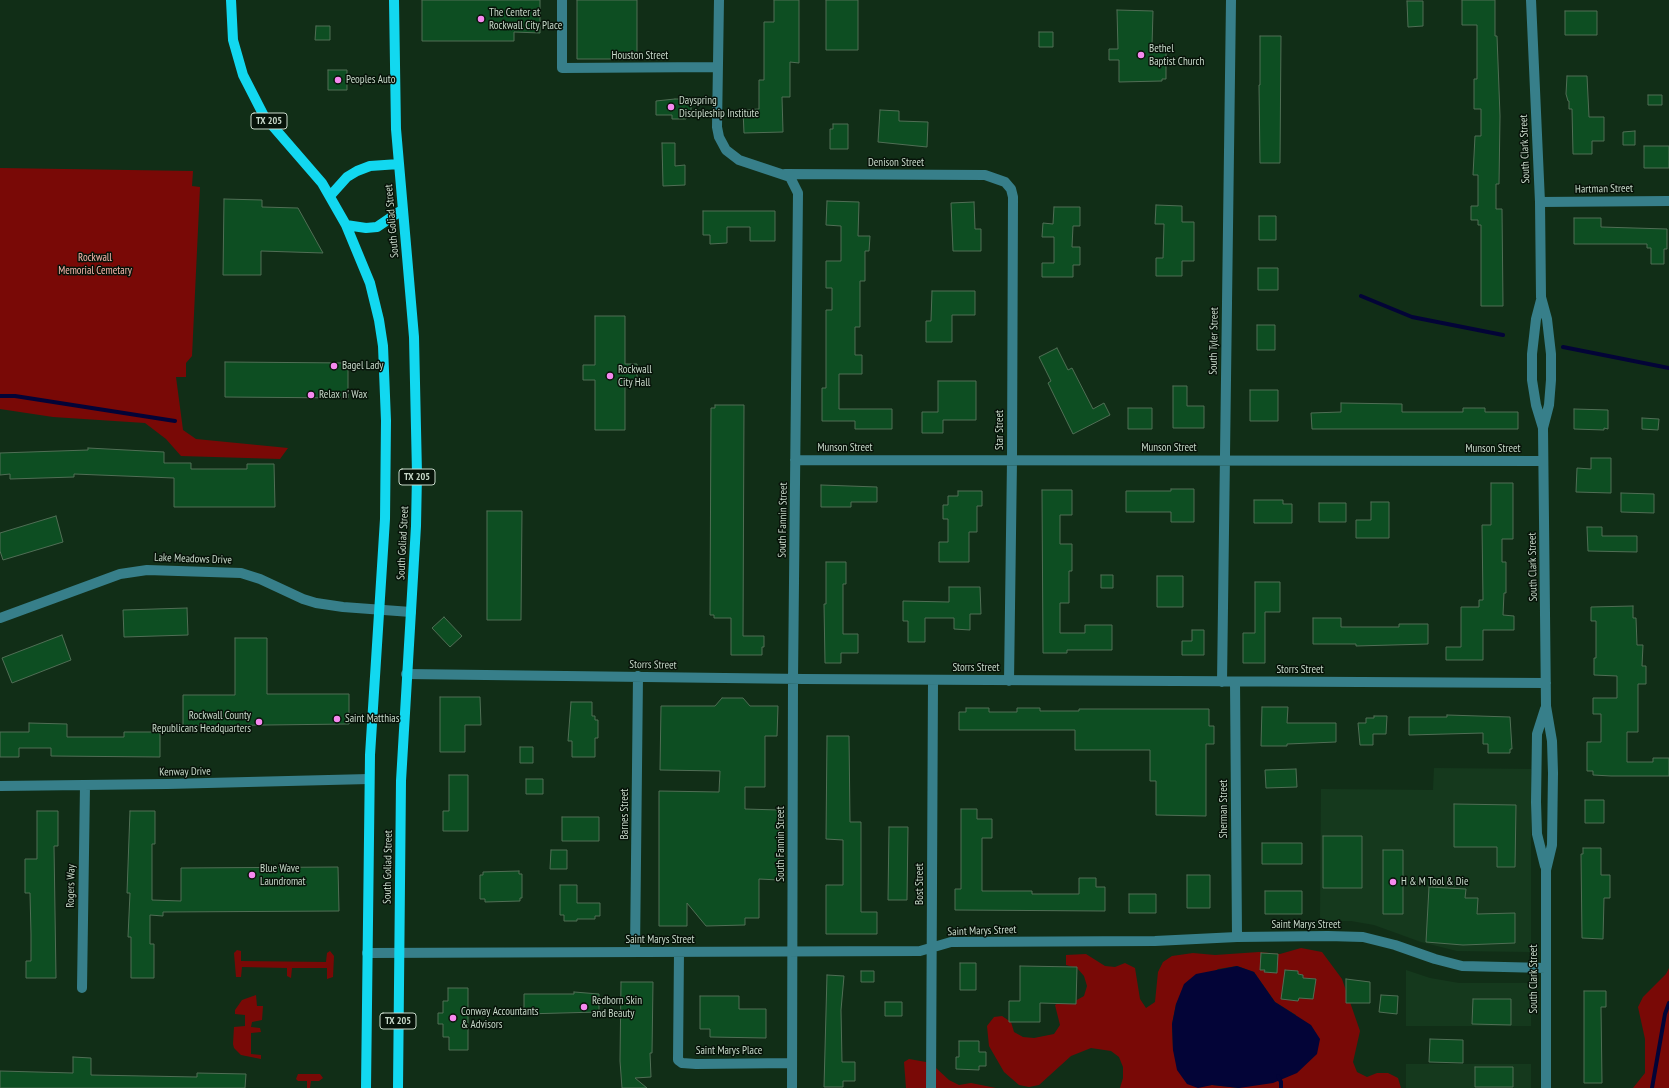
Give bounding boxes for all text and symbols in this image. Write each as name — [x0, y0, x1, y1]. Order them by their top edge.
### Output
place label: The Center at Rockwall City Place — [489, 6, 562, 32]
marker: The Center at Rockwall City Place — [476, 14, 486, 24]
place label: Bethel Baptist Church — [1149, 42, 1204, 68]
street label: Houston Street — [612, 49, 668, 63]
marker: Bethel Baptist Church — [1136, 50, 1146, 60]
place label: Peoples Auto — [346, 73, 395, 87]
marker: Peoples Auto — [333, 75, 343, 85]
place label: Dayspring Discipleship Institute — [679, 94, 759, 120]
marker: Dayspring Discipleship Institute — [666, 102, 676, 112]
road number: TX 205 — [251, 113, 287, 129]
street label: South Clark Street — [1517, 114, 1533, 184]
street label: Denison Street — [868, 156, 924, 170]
street label: Hartman Street — [1575, 182, 1633, 196]
street label: South Goliad Street — [382, 184, 402, 258]
park label: Rockwall Memorial Cemetary — [58, 251, 132, 277]
street label: South Tyler Street — [1207, 307, 1221, 375]
place label: Bagel Lady — [342, 359, 383, 373]
marker: Bagel Lady — [329, 361, 339, 371]
place label: Rockwall City Hall — [618, 363, 652, 389]
marker: Rockwall City Hall — [605, 371, 615, 381]
place label: Relax n' Wax — [319, 388, 367, 402]
marker: Relax n' Wax — [306, 390, 316, 400]
street label: Star Street — [993, 410, 1007, 450]
street label: Munson Street — [817, 441, 873, 455]
street label: Munson Street — [1141, 441, 1197, 455]
street label: Munson Street — [1465, 442, 1521, 456]
road number: TX 205 — [399, 469, 435, 485]
street label: South Fannin Street — [776, 482, 790, 558]
street label: South Goliad Street — [394, 506, 412, 580]
street label: South Clark Street — [1526, 532, 1540, 602]
street label: Lake Meadows Drive — [154, 551, 232, 567]
street label: Storrs Street — [629, 658, 677, 672]
street label: Storrs Street — [952, 661, 1000, 675]
street label: Storrs Street — [1276, 663, 1324, 677]
place label: Rockwall County Republicans Headquarters — [152, 709, 251, 735]
place label: Saint Matthias — [345, 712, 399, 726]
marker: Saint Matthias — [332, 714, 342, 724]
marker: Rockwall County Republicans Headquarters — [254, 717, 264, 727]
street label: Kenway Drive — [159, 765, 211, 779]
street label: Sherman Street — [1217, 780, 1231, 838]
street label: Barnes Street — [618, 789, 632, 839]
street label: South Fannin Street — [774, 806, 788, 882]
street label: South Goliad Street — [381, 830, 395, 904]
place label: Blue Wave Laundromat — [260, 862, 306, 888]
street label: Bost Street — [913, 863, 927, 905]
street label: Rogers Way — [64, 864, 78, 908]
marker: Blue Wave Laundromat — [247, 870, 257, 880]
place label: H & M Tool & Die — [1401, 875, 1469, 889]
marker: H & M Tool & Die — [1388, 877, 1398, 887]
street label: Saint Marys Street — [1271, 918, 1341, 932]
street label: Saint Marys Street — [947, 923, 1017, 939]
street label: Saint Marys Street — [625, 933, 695, 947]
street label: South Clark Street — [1527, 945, 1541, 1013]
place label: Redborn Skin and Beauty — [592, 994, 642, 1020]
marker: Redborn Skin and Beauty — [579, 1002, 589, 1012]
place label: Conway Accountants & Advisors — [461, 1005, 539, 1031]
road number: TX 205 — [380, 1013, 416, 1029]
marker: Conway Accountants & Advisors — [448, 1013, 458, 1023]
street label: Saint Marys Place — [696, 1044, 762, 1058]

